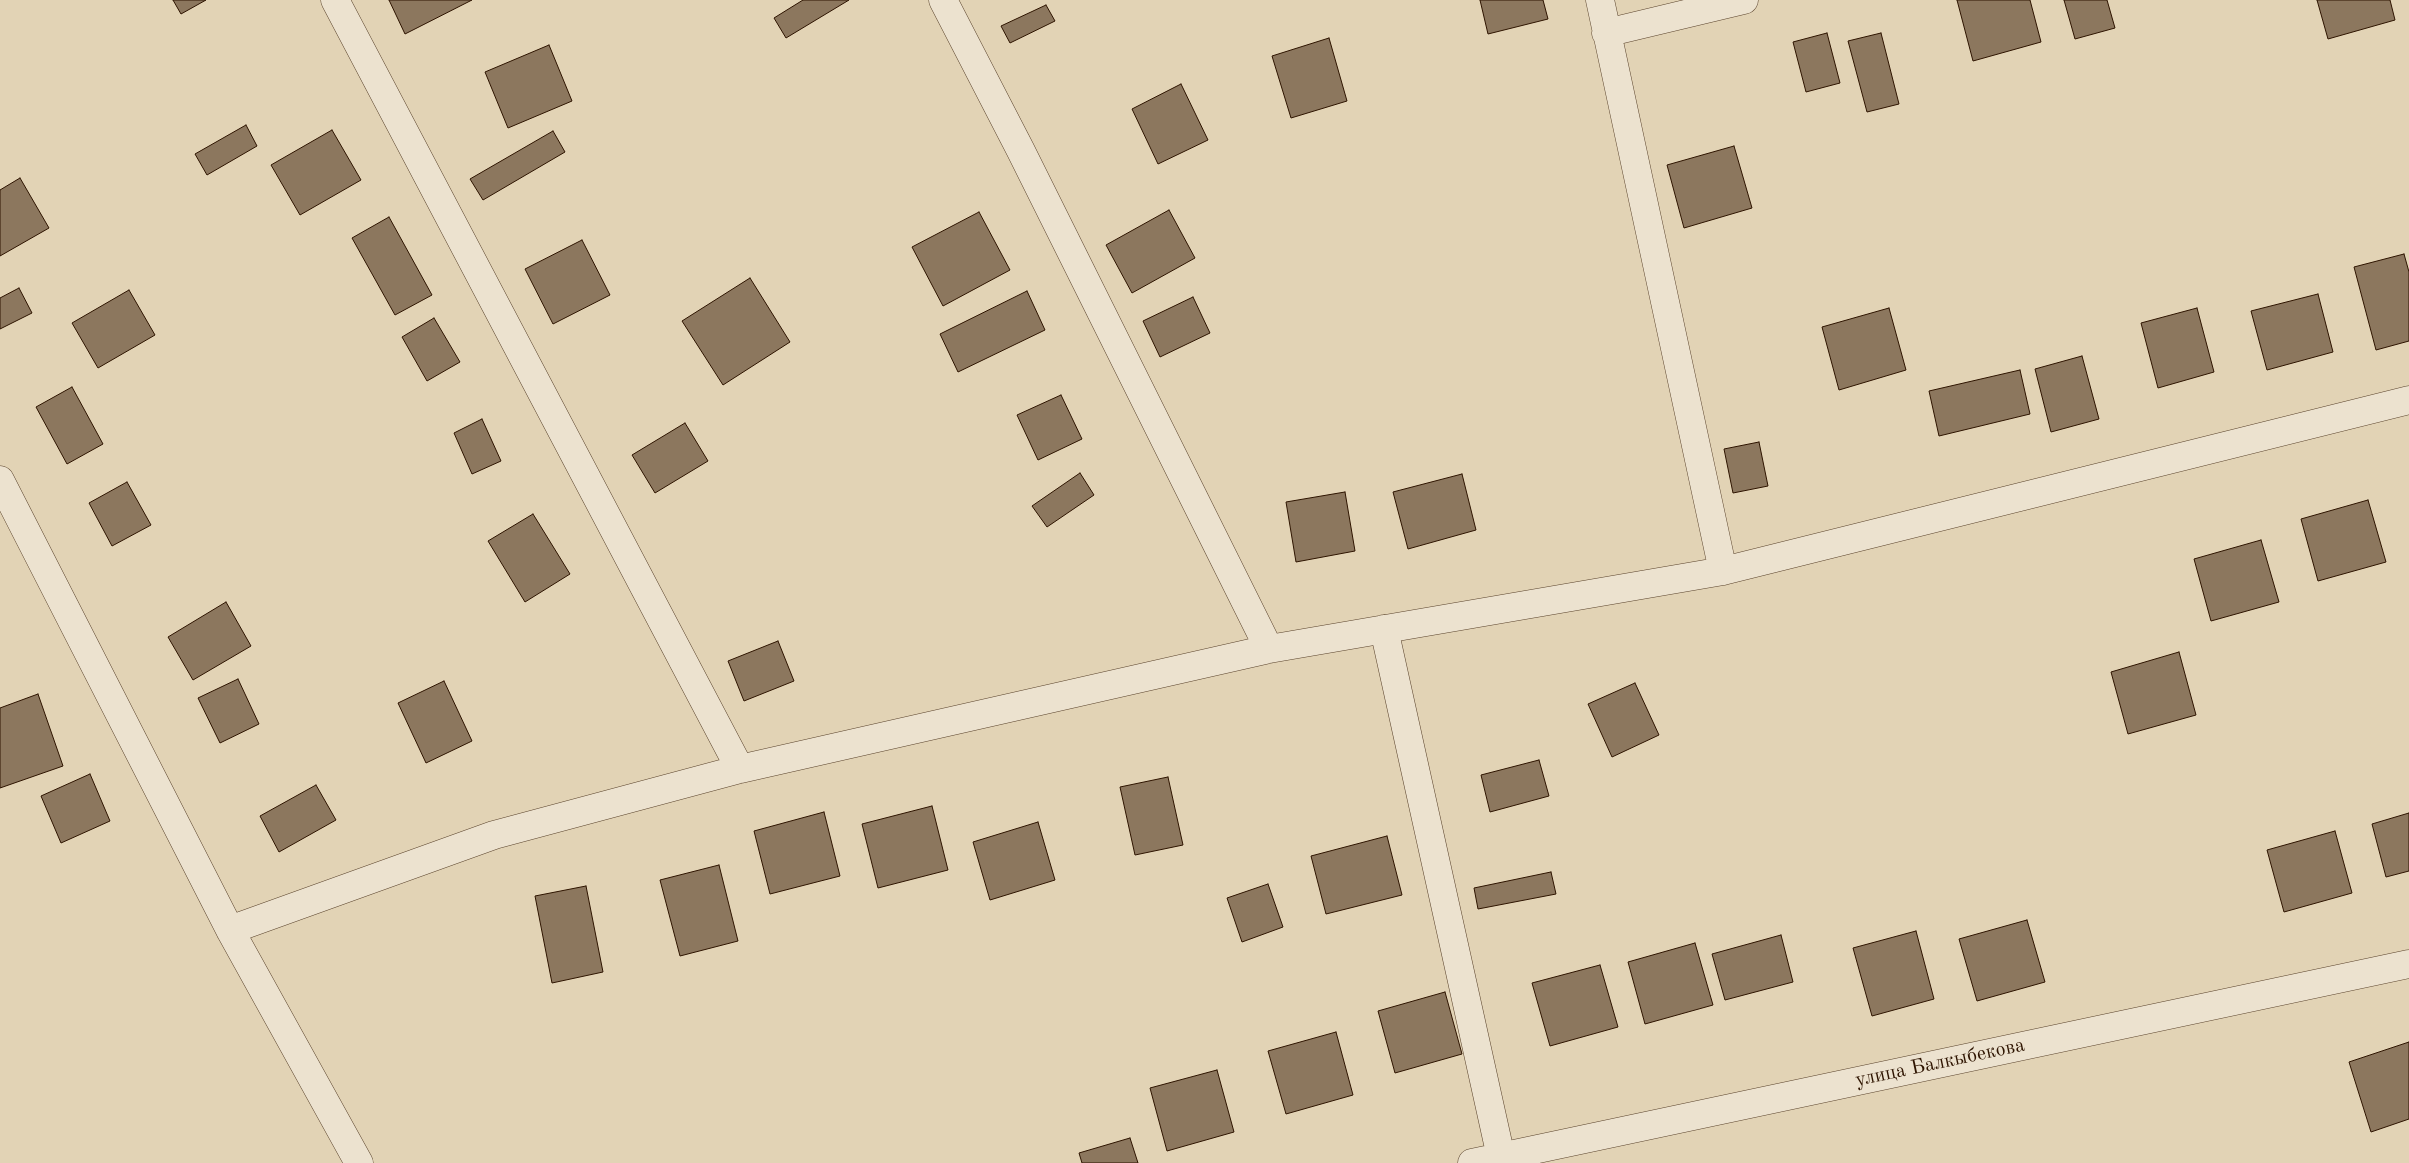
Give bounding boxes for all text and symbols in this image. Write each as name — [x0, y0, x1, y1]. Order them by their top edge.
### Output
street label: улица Балкыбекова — [1853, 1033, 2027, 1093]

